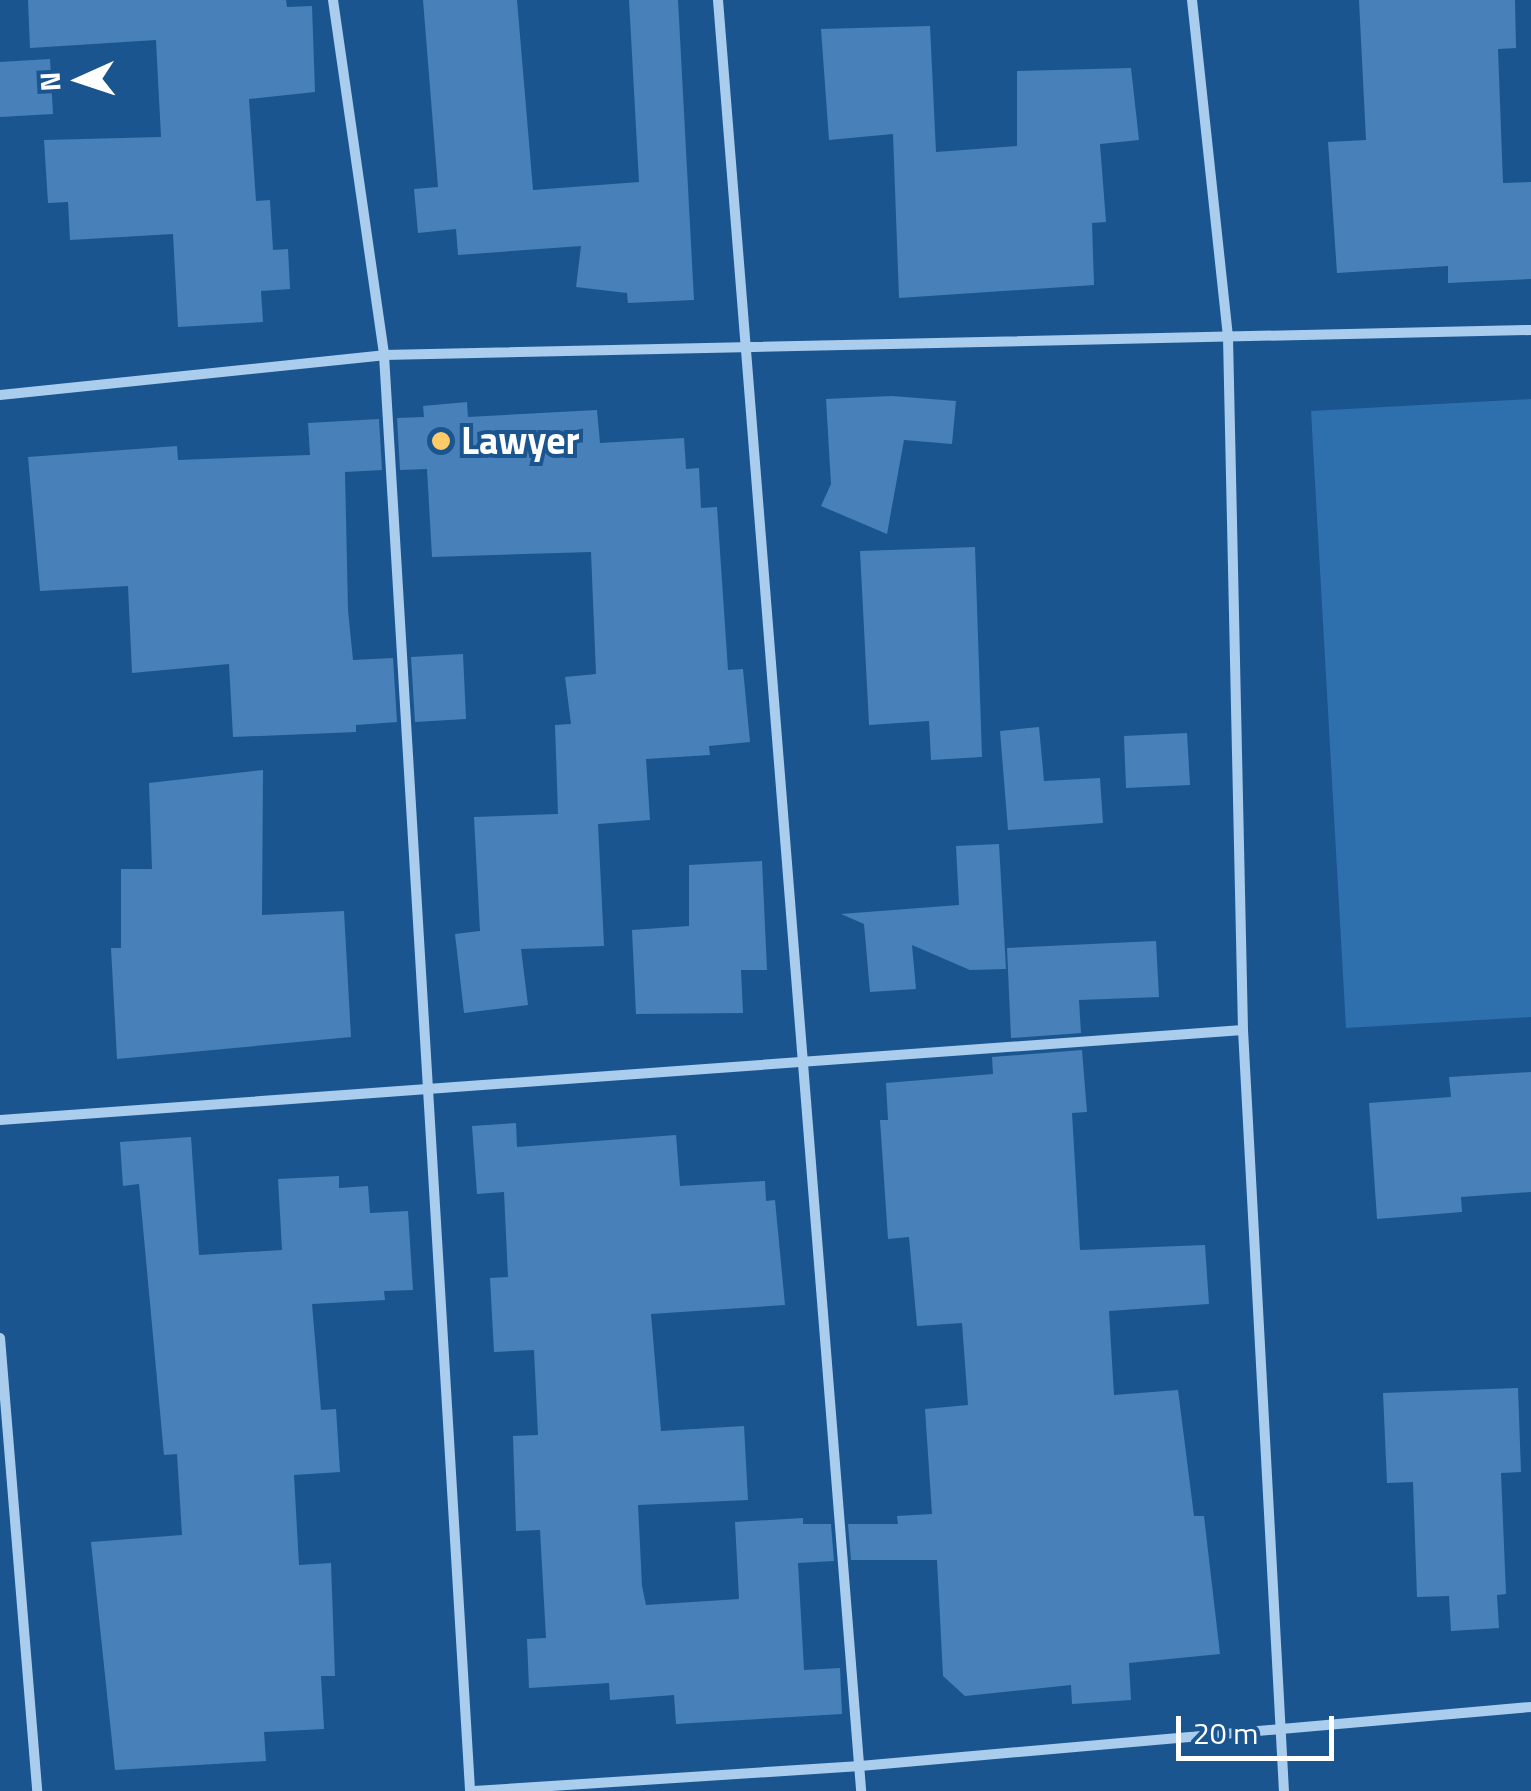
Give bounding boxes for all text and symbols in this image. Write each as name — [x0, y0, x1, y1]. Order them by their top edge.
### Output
north arrow — [30, 30, 130, 130]
text: N — [28, 71, 72, 92]
place label: Lawyer — [461, 418, 580, 464]
marker: Lawyer — [430, 430, 452, 452]
scale bar — [1181, 1696, 1338, 1758]
text: 20 m — [1193, 1710, 1258, 1756]

